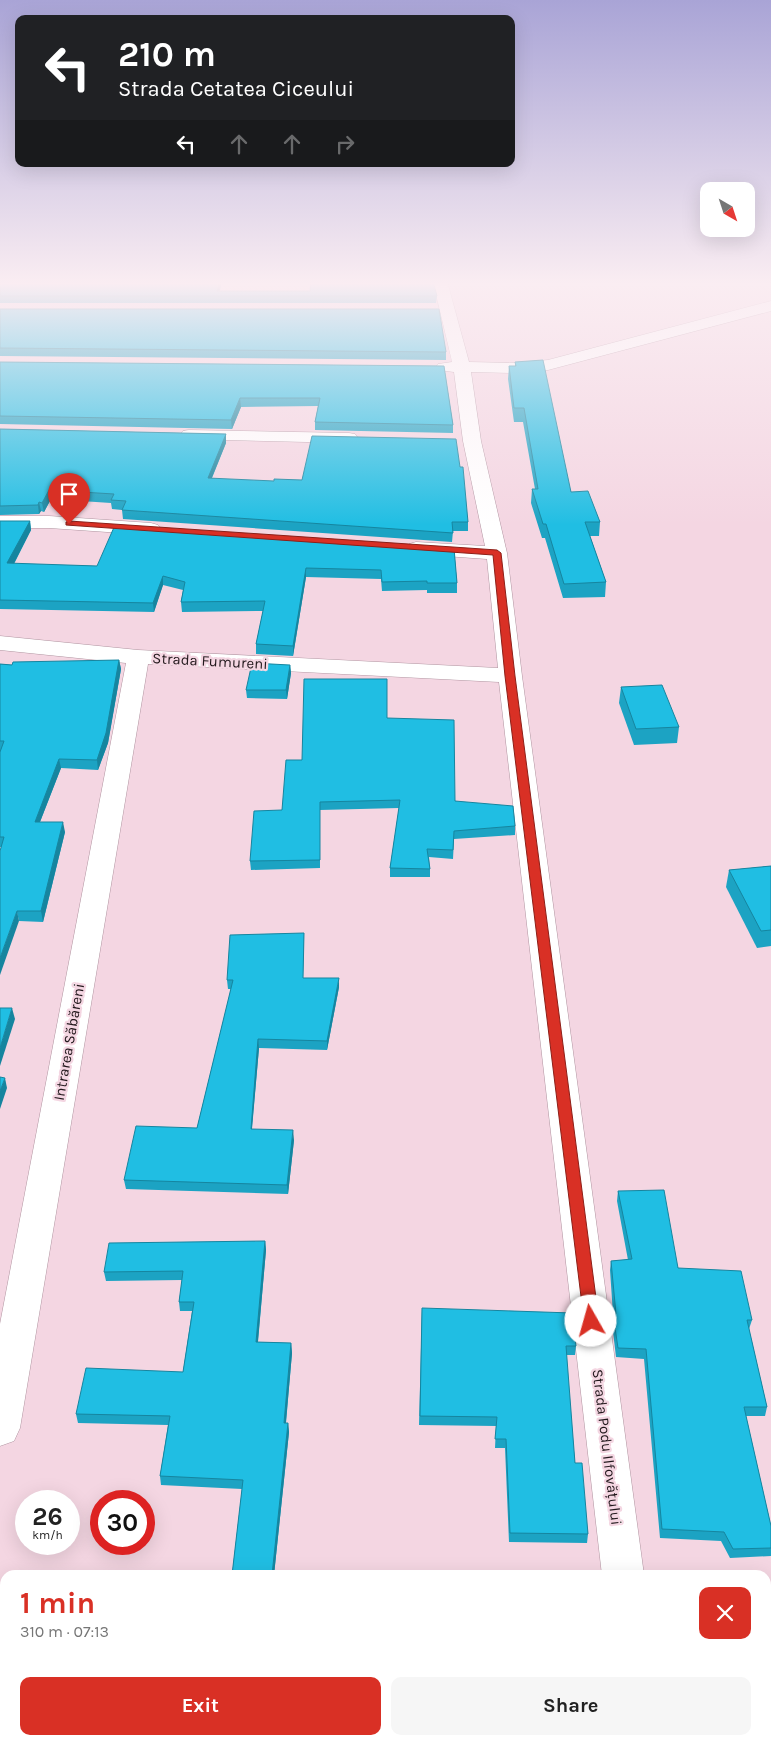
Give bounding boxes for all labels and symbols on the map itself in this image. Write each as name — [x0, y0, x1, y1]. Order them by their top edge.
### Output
north arrow — [700, 182, 755, 238]
pin — [48, 473, 90, 524]
street label: Strada Fumureni — [152, 649, 268, 673]
street label: Intrarea Săbăreni — [50, 982, 88, 1102]
position arrow — [564, 1294, 616, 1346]
street label: Strada Podu Ilfovățului — [588, 1368, 626, 1526]
speed limit sign: 30 — [90, 1490, 155, 1555]

